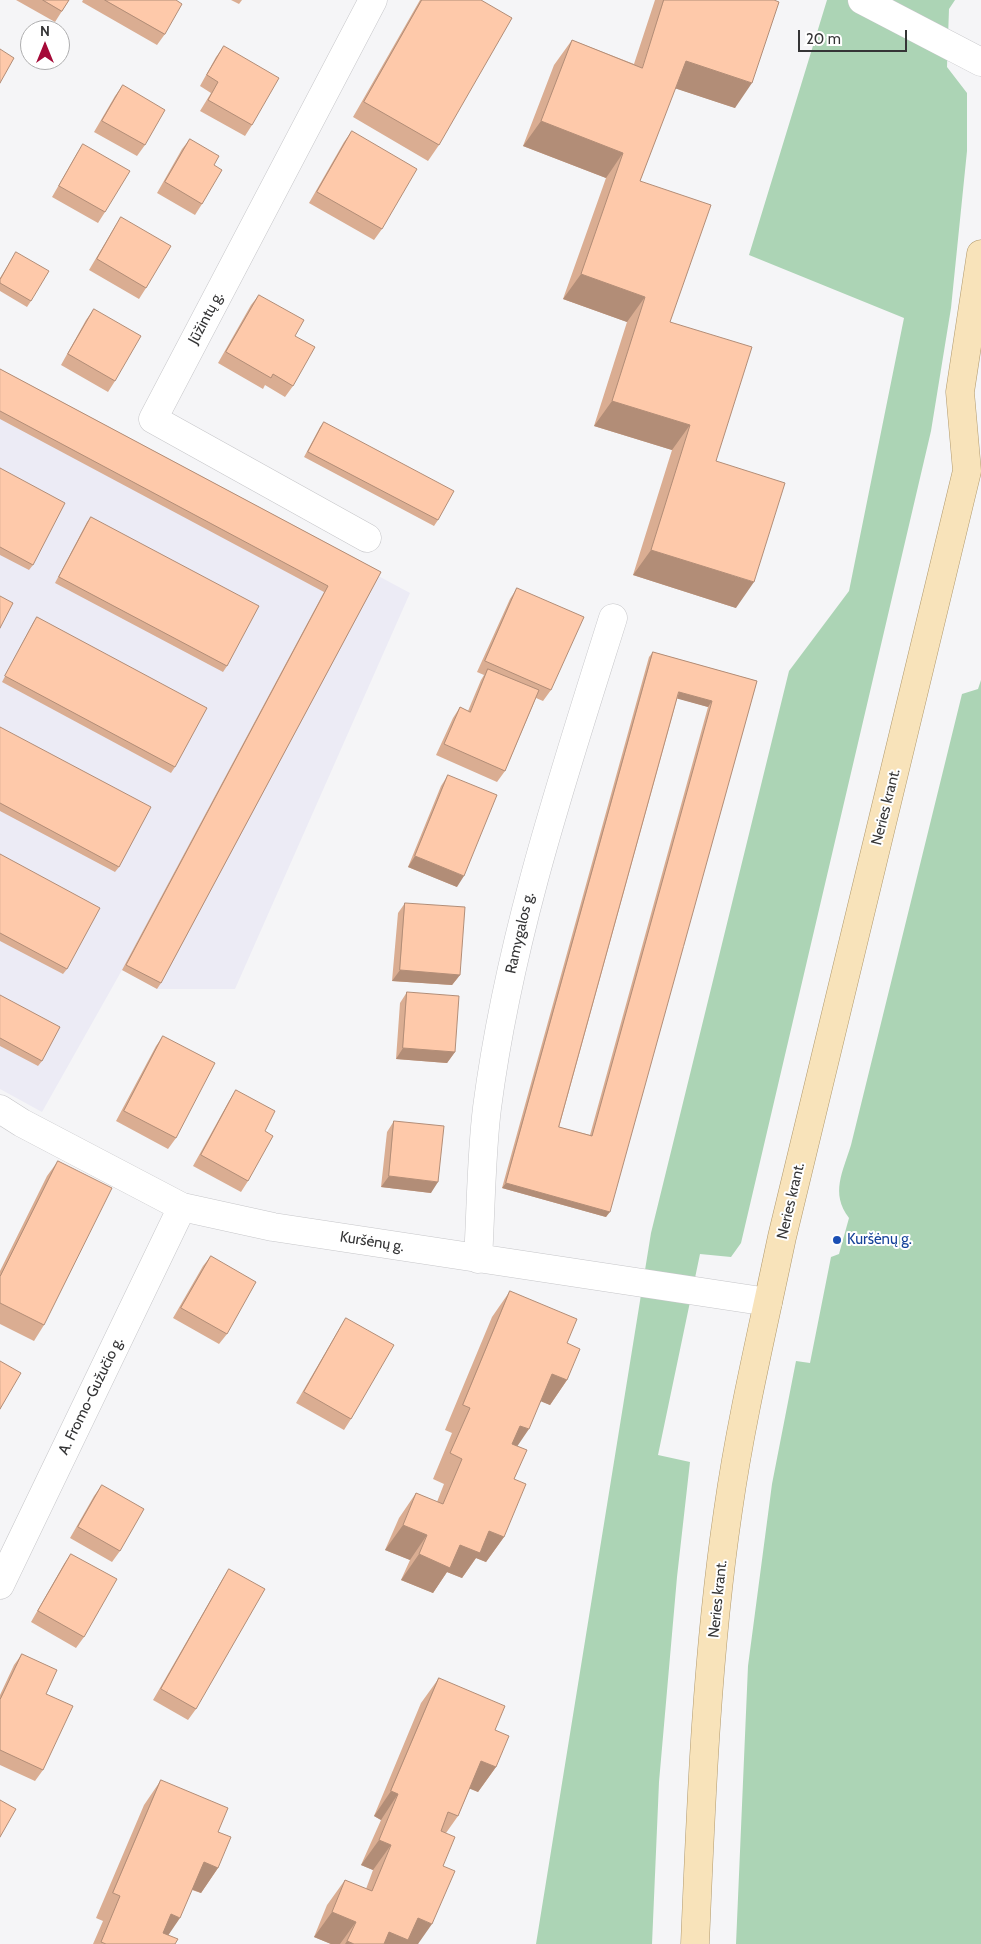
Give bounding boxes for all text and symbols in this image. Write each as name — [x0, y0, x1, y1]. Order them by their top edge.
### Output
north arrow — [20, 20, 70, 70]
scale bar — [801, 20, 910, 52]
text: N — [40, 22, 50, 40]
text: 20 m — [806, 30, 841, 48]
street label: Jūžintų g. — [185, 289, 227, 347]
street label: Neries krant. — [868, 767, 904, 847]
street label: Ramygalos g. — [502, 890, 538, 976]
street label: Neries krant. — [773, 1161, 809, 1241]
street label: Kuršėnų g. — [339, 1228, 405, 1256]
place label: Kuršėnų g. — [847, 1231, 912, 1249]
marker: Kuršėnų g. — [831, 1234, 843, 1246]
street label: A. Fromo-Gužučio g. — [55, 1334, 127, 1458]
street label: Neries krant. — [705, 1559, 731, 1639]

